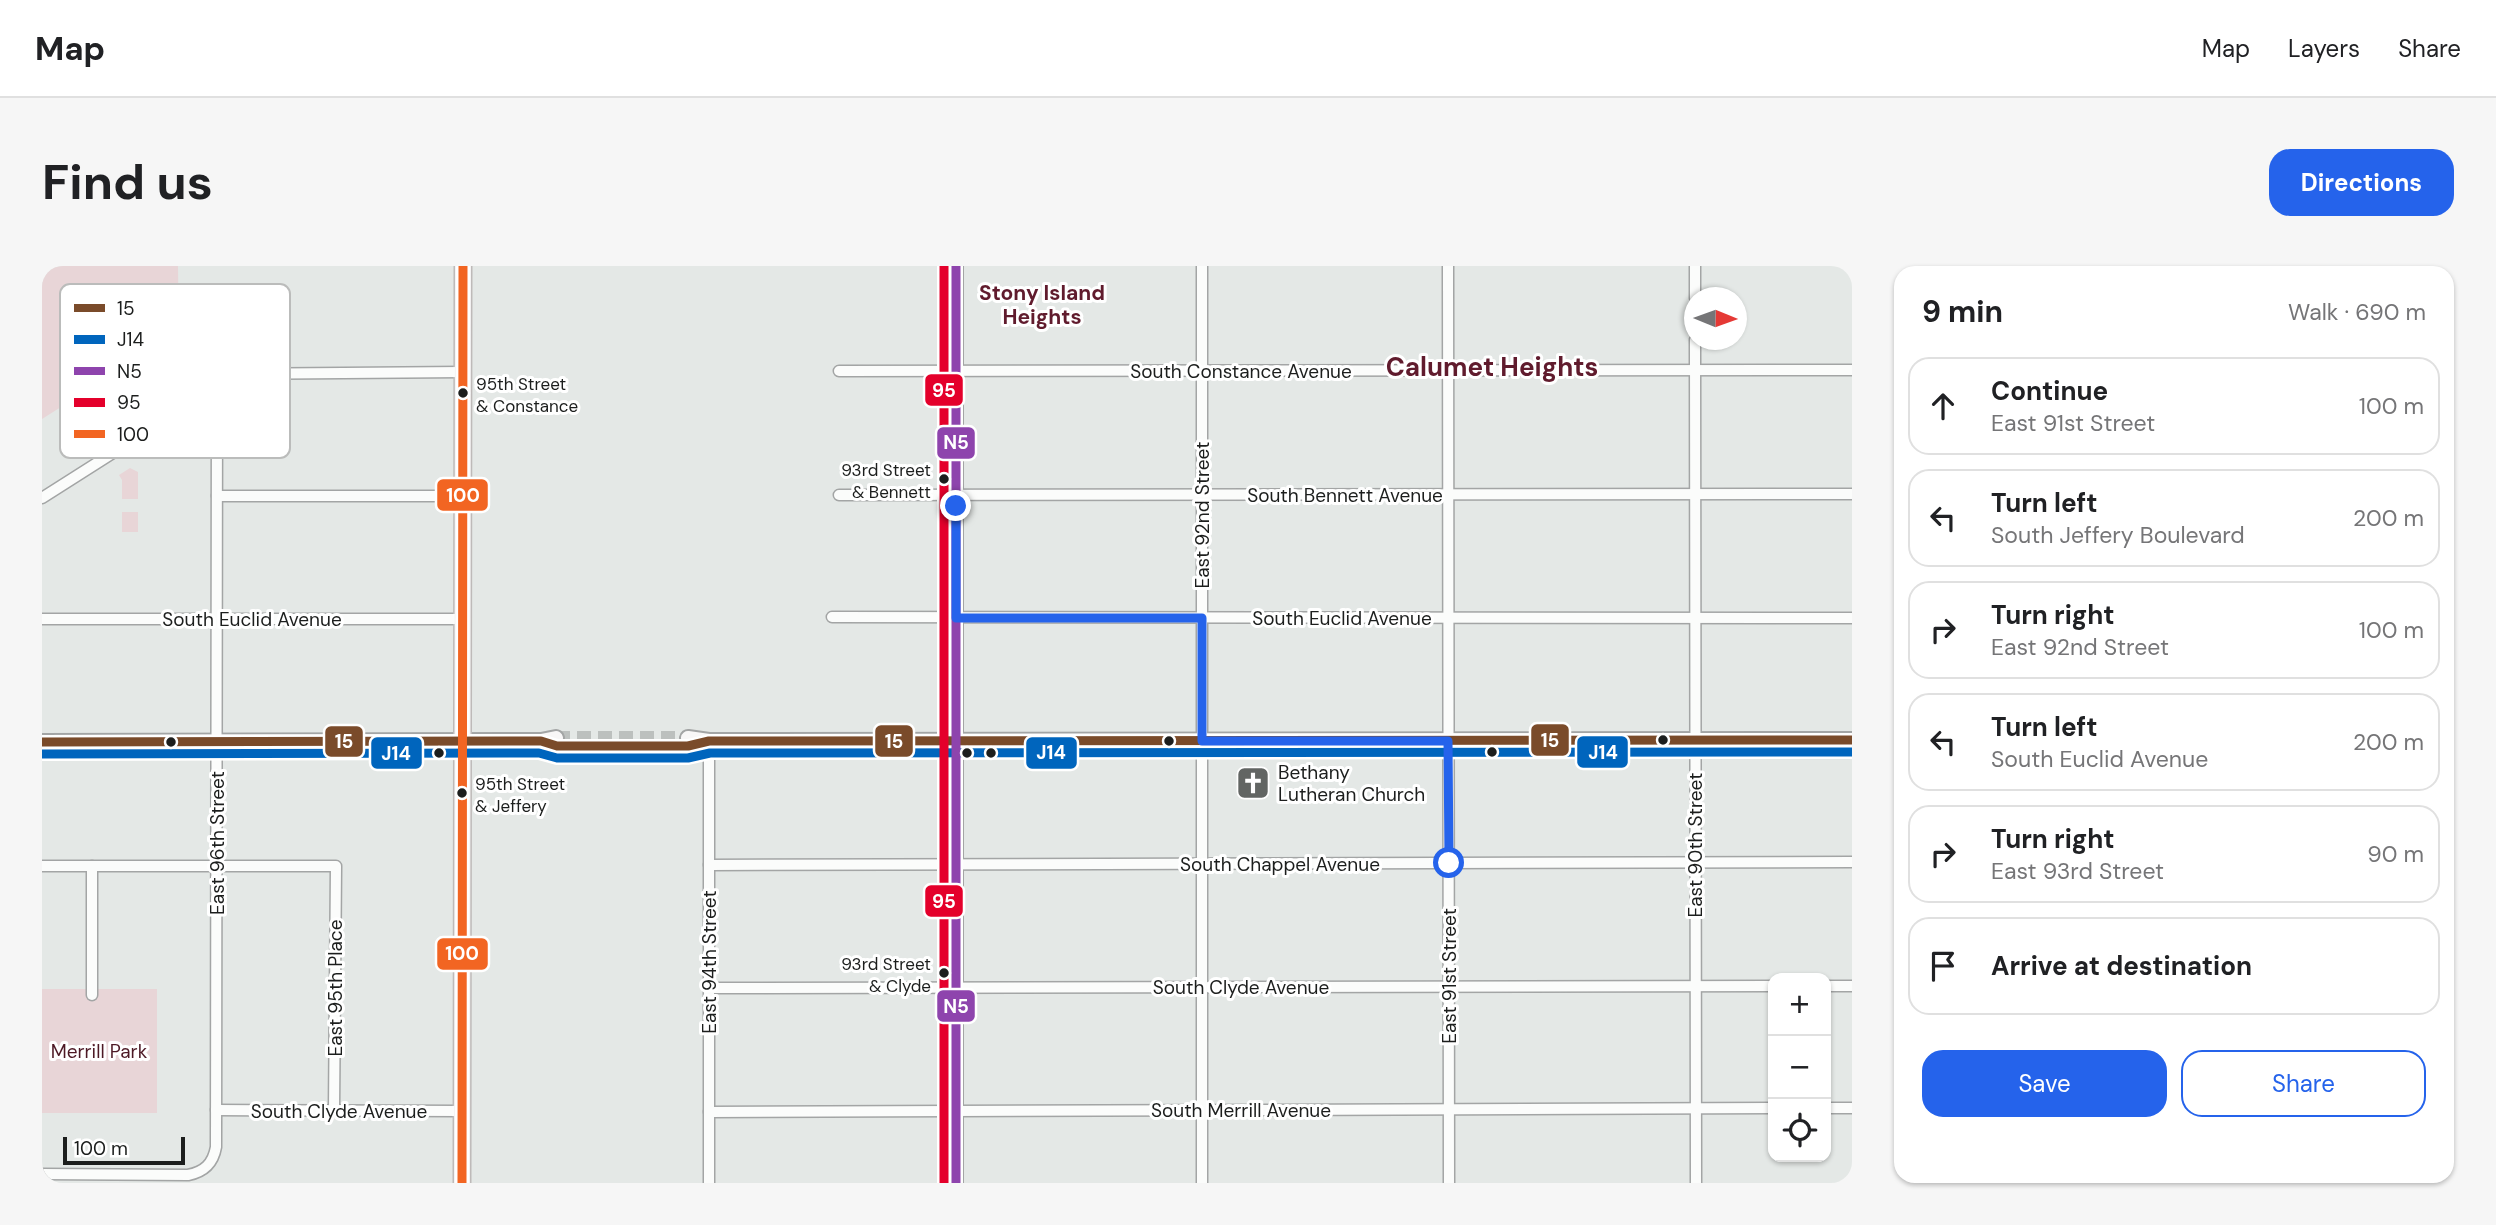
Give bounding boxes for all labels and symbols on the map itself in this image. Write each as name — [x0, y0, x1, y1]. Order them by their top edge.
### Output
district label: Stony Island Heights — [979, 279, 1105, 331]
legend — [60, 284, 290, 458]
north arrow — [1684, 287, 1747, 350]
text: 15 — [117, 296, 135, 321]
text: J14 — [117, 327, 144, 352]
district label: Calumet Heights — [1386, 350, 1598, 384]
text: N5 — [117, 359, 142, 384]
street label: South Constance Avenue — [1130, 359, 1352, 384]
place label: 95th Street & Constance — [476, 373, 578, 417]
line badge: 95 — [924, 373, 964, 407]
text: 95 — [932, 378, 956, 403]
marker: 95th Street & Constance — [456, 386, 470, 400]
text: 95 — [117, 390, 141, 415]
text: 100 — [117, 422, 149, 447]
line badge: N5 — [936, 426, 976, 460]
text: N5 — [943, 430, 969, 455]
street label: East 92nd Street — [1190, 442, 1215, 588]
place label: 93rd Street & Bennett — [841, 459, 931, 503]
marker: 93rd Street & Bennett — [937, 472, 951, 486]
line badge: 100 — [436, 478, 489, 512]
text: 100 — [446, 483, 480, 508]
street label: South Bennett Avenue — [1247, 483, 1443, 508]
route end — [940, 490, 971, 521]
street label: South Euclid Avenue — [1252, 606, 1432, 631]
street label: South Euclid Avenue — [162, 607, 342, 632]
line badge: 15 — [1530, 723, 1570, 757]
line badge: 15 — [874, 724, 914, 758]
line badge: 15 — [324, 725, 364, 758]
text: 15 — [1541, 728, 1559, 753]
text: 15 — [335, 729, 353, 754]
text: 15 — [885, 729, 903, 754]
unlabelled marker — [1656, 733, 1670, 747]
unlabelled marker — [1162, 734, 1176, 748]
unlabelled marker — [164, 735, 178, 749]
line badge: J14 — [1576, 735, 1629, 769]
line badge: J14 — [370, 736, 423, 770]
line badge: J14 — [1025, 736, 1078, 770]
text: J14 — [1036, 740, 1066, 765]
text: J14 — [1588, 740, 1618, 765]
text: J14 — [381, 741, 411, 766]
unlabelled marker — [1485, 745, 1499, 759]
unlabelled marker — [432, 746, 446, 760]
unlabelled marker — [960, 746, 974, 760]
unlabelled marker — [984, 746, 998, 760]
place label: Bethany Lutheran Church — [1278, 760, 1425, 807]
church icon: Bethany Lutheran Church — [1234, 764, 1272, 802]
street label: East 96th Street — [205, 771, 230, 915]
place label: 95th Street & Jeffery — [475, 773, 565, 817]
street label: East 90th Street — [1683, 773, 1708, 917]
marker: 95th Street & Jeffery — [455, 786, 469, 800]
route start — [1433, 847, 1464, 878]
street label: South Chappel Avenue — [1180, 852, 1380, 877]
line badge: 95 — [924, 884, 964, 918]
text: 95 — [932, 889, 956, 914]
street label: East 94th Street — [697, 890, 722, 1034]
street label: East 91st Street — [1437, 908, 1462, 1044]
street label: East 95th Place — [323, 920, 348, 1056]
line badge: 100 — [436, 937, 489, 971]
text: 100 — [445, 941, 479, 966]
place label: 93rd Street & Clyde — [841, 953, 931, 997]
marker: 93rd Street & Clyde — [937, 966, 951, 980]
street label: South Clyde Avenue — [1153, 975, 1329, 1000]
line badge: N5 — [936, 989, 976, 1023]
text: N5 — [943, 994, 969, 1019]
park label: Merrill Park — [51, 1039, 148, 1064]
street label: South Merrill Avenue — [1151, 1098, 1331, 1123]
street label: South Clyde Avenue — [251, 1099, 427, 1124]
scale bar — [63, 1134, 186, 1166]

